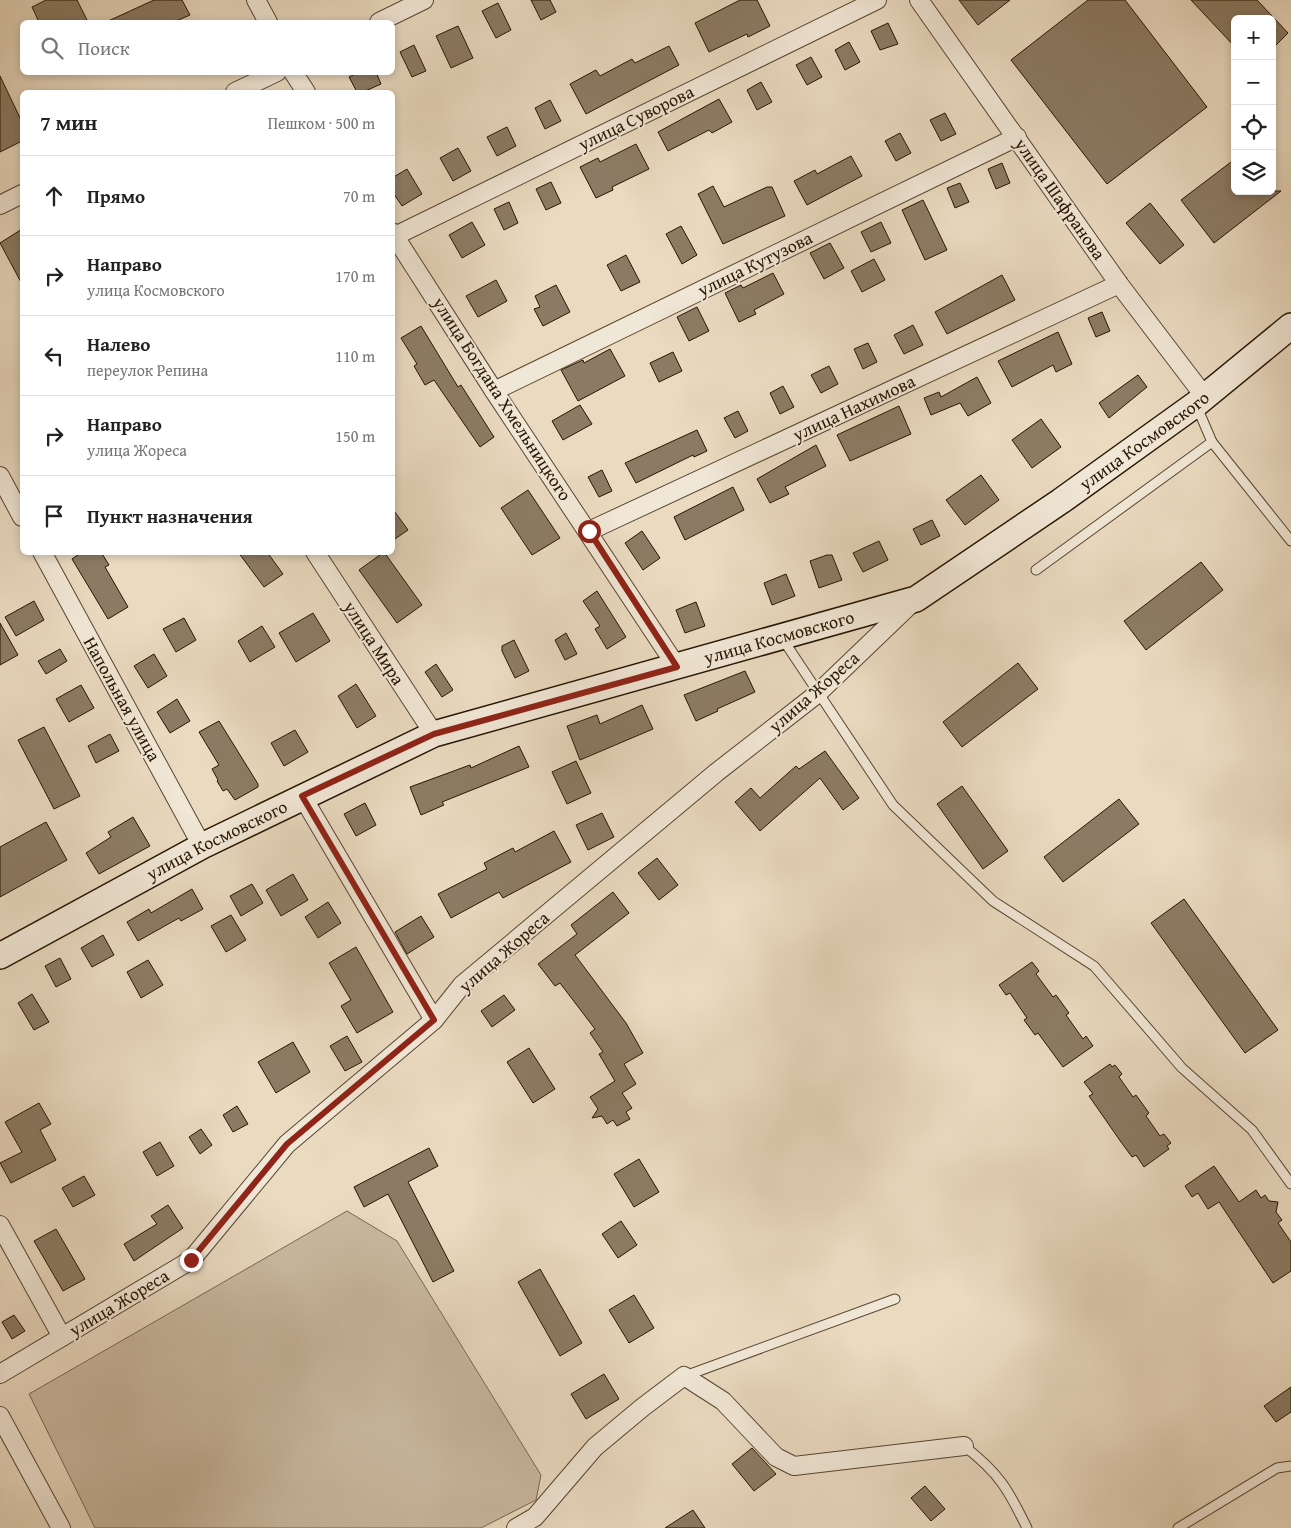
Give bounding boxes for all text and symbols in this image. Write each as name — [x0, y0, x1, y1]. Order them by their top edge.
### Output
map controls — [1231, 15, 1276, 195]
button: + — [1231, 15, 1276, 60]
search box — [20, 20, 395, 75]
icon: search — [38, 34, 66, 62]
text: Поиск — [78, 34, 130, 62]
button: − — [1231, 60, 1276, 105]
street label: улица Суворова — [572, 78, 699, 158]
button: locate — [1231, 105, 1276, 150]
text: 7 мин — [40, 107, 97, 138]
text: Пешком · 500 m — [268, 111, 375, 135]
street label: улица Шафранова — [1008, 131, 1113, 266]
button: layers — [1231, 150, 1276, 195]
icon: ahead — [40, 182, 68, 210]
text: Прямо — [87, 182, 145, 210]
text: 70 m — [343, 184, 375, 208]
street label: улица Кутузова — [692, 224, 817, 304]
text: Направо — [87, 250, 162, 278]
icon: right — [40, 262, 68, 290]
text: 170 m — [335, 264, 375, 288]
text: улица Космовского — [87, 278, 225, 302]
street label: улица Богдана Хмельницкого — [426, 291, 579, 506]
text: Налево — [87, 330, 150, 358]
icon: left — [40, 342, 68, 370]
text: 110 m — [335, 344, 375, 368]
text: переулок Репина — [87, 358, 208, 382]
street label: улица Нахимова — [787, 367, 920, 448]
street label: улица Космовского — [1073, 384, 1215, 497]
text: Направо — [87, 410, 162, 438]
icon: right — [40, 422, 68, 450]
text: 150 m — [335, 424, 375, 448]
text: улица Жореса — [87, 438, 187, 462]
icon: arrive — [40, 502, 68, 530]
text: Пункт назначения — [87, 502, 253, 530]
route start — [578, 520, 601, 543]
street label: улица Мира — [336, 594, 412, 691]
street label: улица Космовского — [700, 603, 857, 671]
street label: Напольная улица — [77, 631, 168, 766]
street label: улица Жореса — [762, 644, 865, 739]
street label: улица Космовского — [140, 793, 292, 887]
street label: улица Жореса — [452, 904, 555, 999]
route end — [180, 1249, 203, 1272]
street label: улица Жореса — [63, 1262, 174, 1344]

